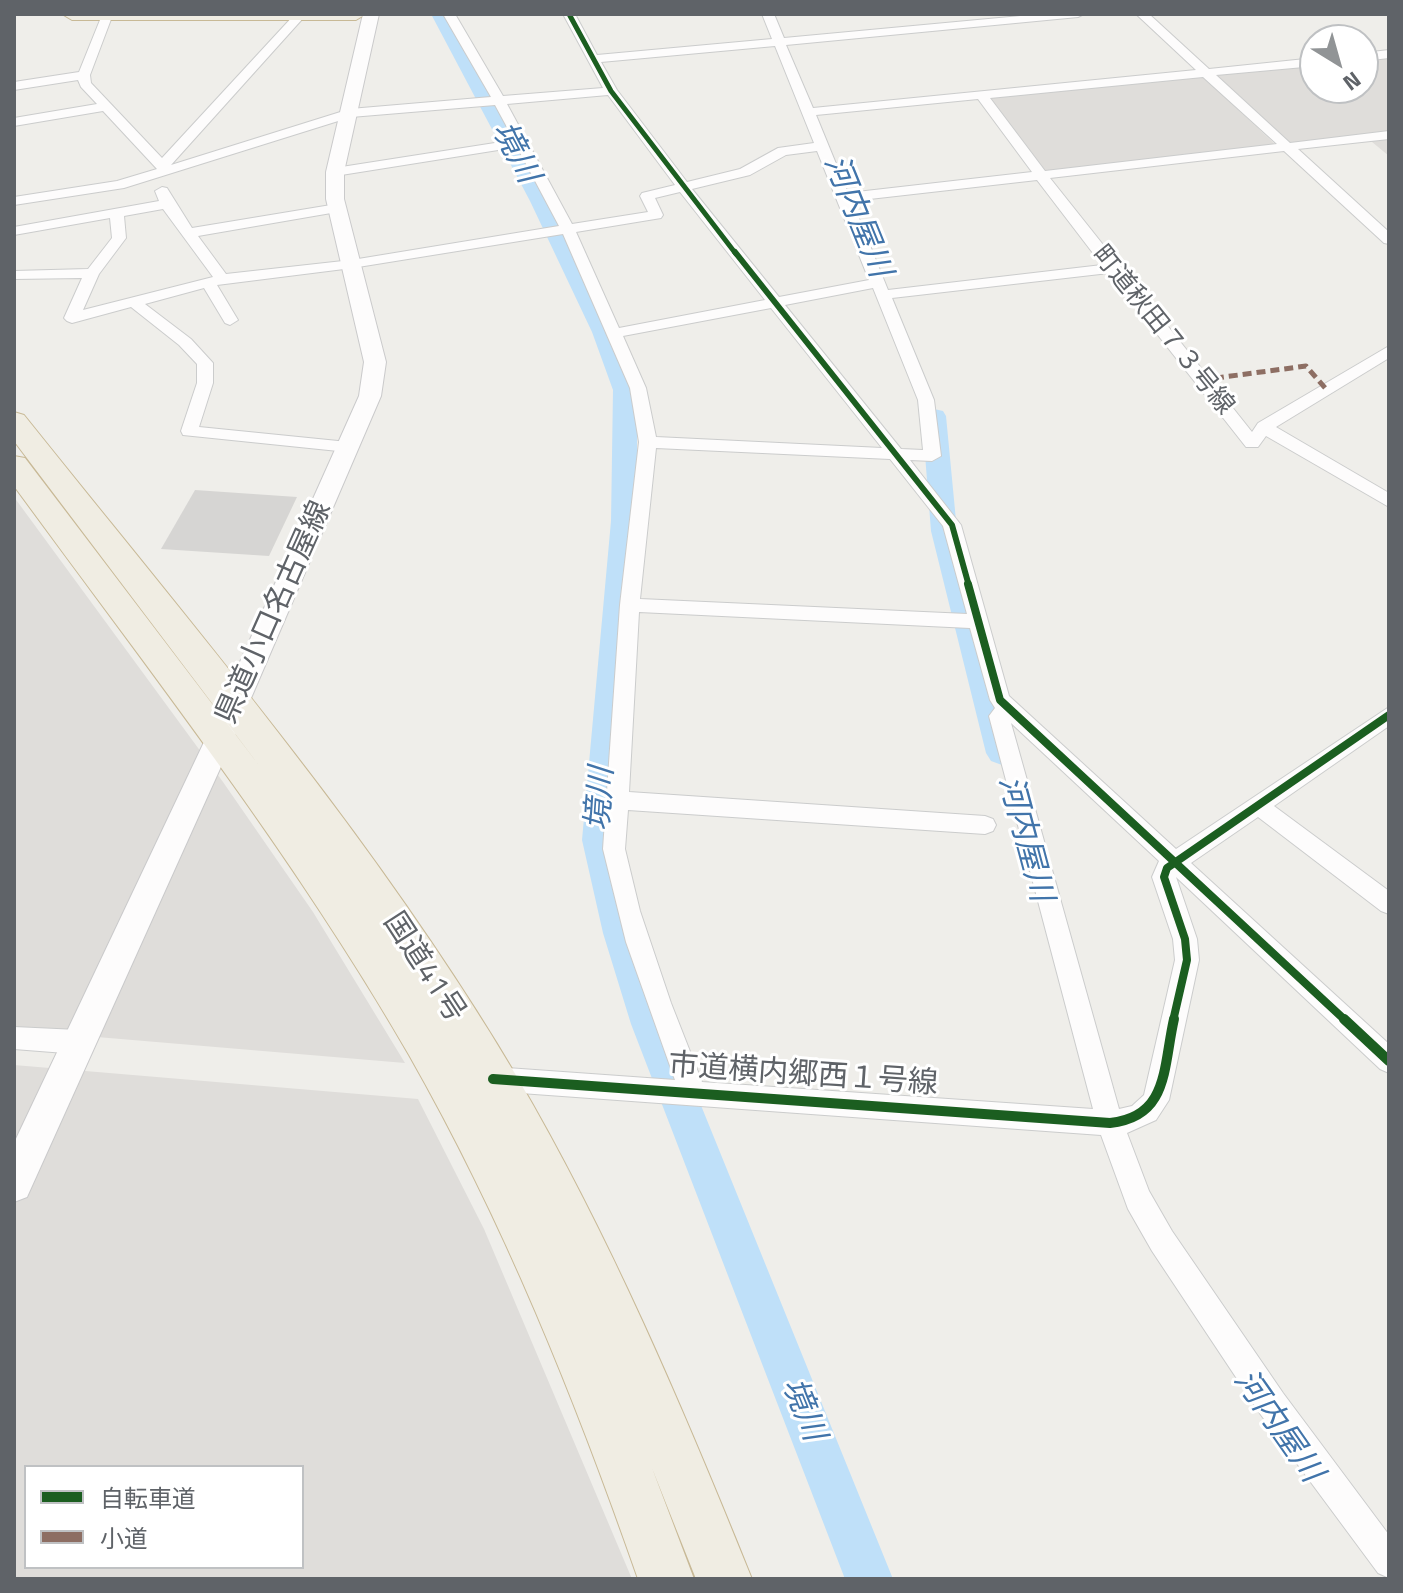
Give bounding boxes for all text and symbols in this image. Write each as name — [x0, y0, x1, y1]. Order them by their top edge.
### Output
north arrow — [1299, 24, 1379, 104]
text: N — [1336, 63, 1369, 100]
water label: 境川 — [482, 116, 546, 190]
water label: 河内屋川 — [814, 150, 898, 284]
street label: 町道秋田７３号線 — [1084, 240, 1240, 422]
street label: 県道小口名古屋線 — [210, 496, 340, 730]
water label: 境川 — [581, 766, 623, 832]
water label: 河内屋川 — [989, 772, 1059, 906]
street label: 国道41号 — [374, 906, 472, 1030]
street label: 市道横内郷西１号線 — [667, 1049, 939, 1103]
water label: 河内屋川 — [1225, 1364, 1329, 1490]
water label: 境川 — [772, 1373, 832, 1447]
legend — [24, 1465, 304, 1569]
text: 自転車道 — [100, 1480, 196, 1516]
text: 小道 — [100, 1520, 148, 1556]

